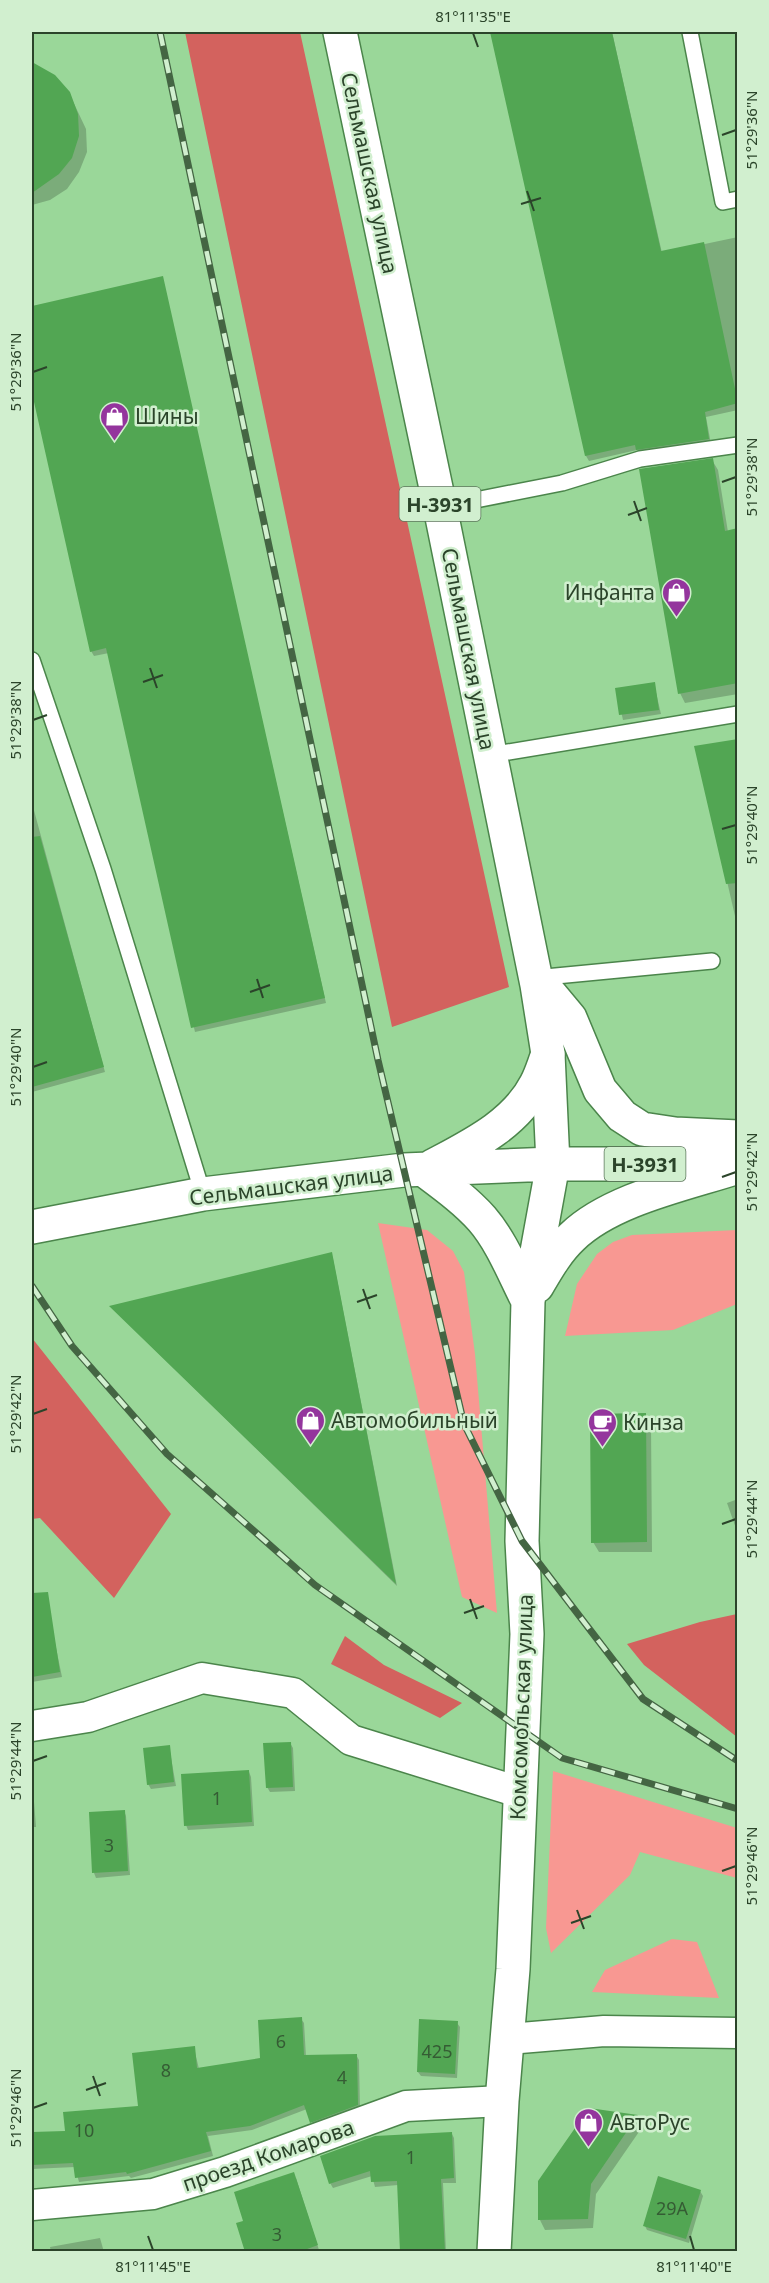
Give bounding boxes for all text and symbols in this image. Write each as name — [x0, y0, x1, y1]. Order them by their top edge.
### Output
text: 81°11'35"E — [435, 6, 511, 26]
street label: Сельмашская улица — [335, 70, 405, 276]
text: 51°29'36"N — [741, 91, 761, 169]
text: 51°29'36"N — [5, 333, 25, 411]
shop icon: Шины — [98, 400, 130, 442]
place label: Шины — [135, 402, 199, 430]
text: 51°29'38"N — [741, 438, 761, 516]
road number: Н-3931 — [400, 487, 480, 521]
street label: Сельмашская улица — [436, 546, 502, 752]
shop icon: Инфанта — [660, 576, 692, 618]
place label: Инфанта — [565, 578, 655, 606]
text: 51°29'38"N — [5, 681, 25, 759]
text: 51°29'40"N — [741, 786, 761, 864]
text: 51°29'40"N — [5, 1028, 25, 1106]
text: 51°29'42"N — [741, 1133, 761, 1211]
road number: Н-3931 — [604, 1147, 686, 1181]
street label: Сельмашская улица — [187, 1159, 395, 1211]
text: 51°29'42"N — [5, 1375, 25, 1453]
shop icon: Автомобильный — [294, 1404, 326, 1446]
place label: Автомобильный — [331, 1406, 498, 1434]
cafe icon: Кинза — [586, 1406, 618, 1448]
place label: Кинза — [623, 1408, 684, 1436]
text: 51°29'44"N — [741, 1480, 761, 1558]
street label: Комсомольская улица — [503, 1593, 539, 1821]
text: 51°29'44"N — [5, 1722, 25, 1800]
house number: 1 — [212, 1786, 222, 1810]
text: 51°29'46"N — [741, 1827, 761, 1905]
house number: 3 — [104, 1833, 114, 1857]
house number: 6 — [276, 2029, 286, 2053]
house number: 425 — [422, 2039, 452, 2063]
house number: 8 — [161, 2058, 171, 2082]
house number: 4 — [337, 2065, 347, 2089]
text: 51°29'46"N — [5, 2069, 25, 2147]
shop icon: АвтоРус — [573, 2106, 605, 2148]
place label: АвтоРус — [610, 2108, 690, 2136]
street label: проезд Комарова — [178, 2113, 358, 2197]
house number: 10 — [74, 2118, 94, 2142]
house number: 1 — [406, 2145, 416, 2169]
house number: 29А — [656, 2196, 689, 2220]
house number: 3 — [272, 2222, 282, 2246]
text: 81°11'45"E — [115, 2256, 191, 2276]
text: 81°11'40"E — [656, 2256, 732, 2276]

